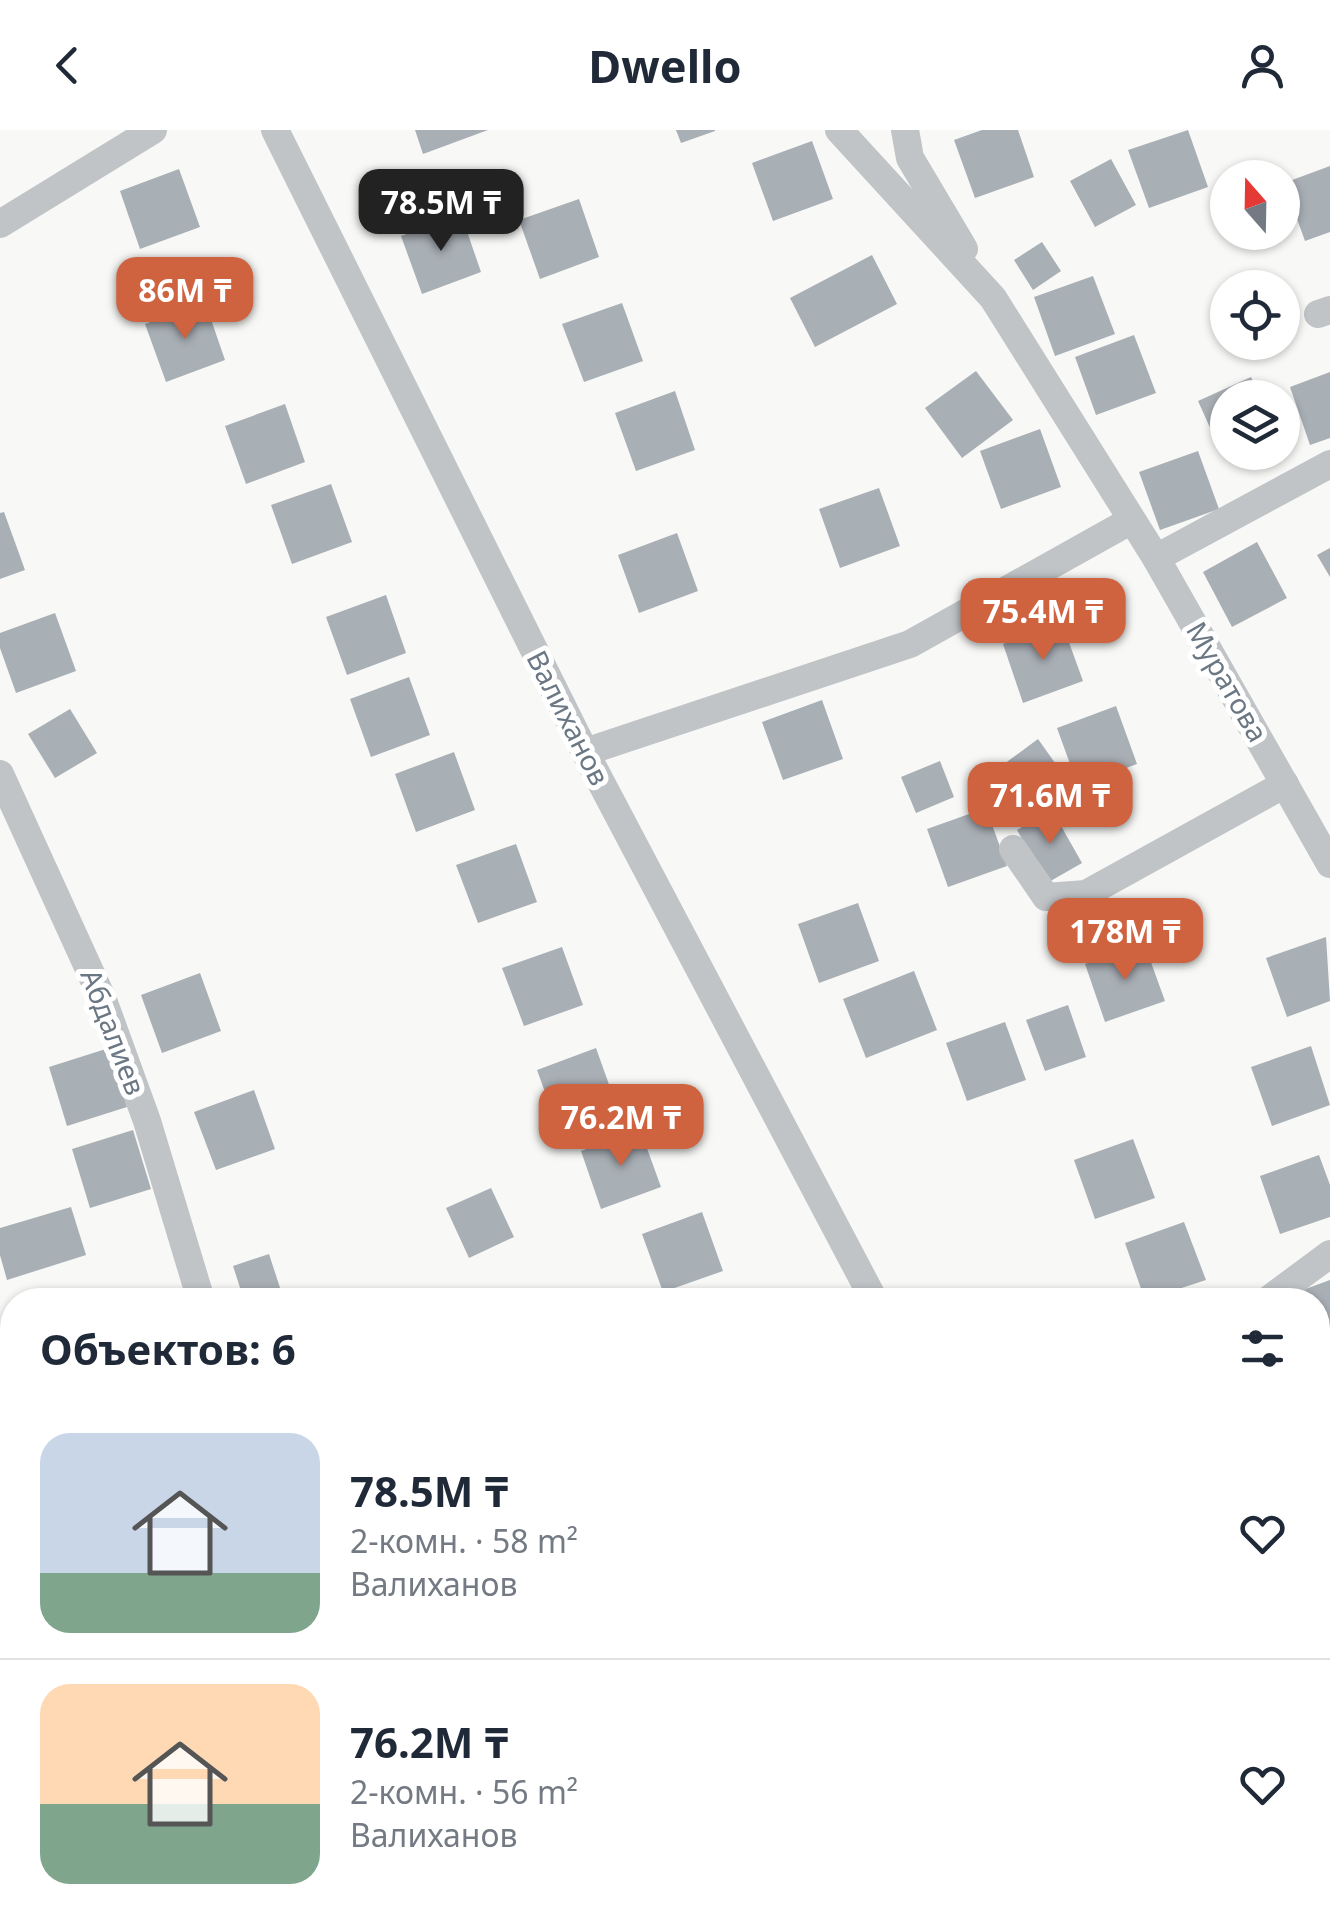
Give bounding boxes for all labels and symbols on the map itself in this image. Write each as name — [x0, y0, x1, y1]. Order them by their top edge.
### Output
north arrow — [1210, 160, 1300, 250]
pin: 78.5M ₸ — [349, 169, 533, 254]
pin: 86M ₸ — [115, 257, 255, 342]
pin: 75.4M ₸ — [951, 578, 1135, 663]
street label: Муратова — [1178, 615, 1277, 748]
street label: Валиханов — [519, 644, 619, 791]
pin: 71.6M ₸ — [958, 762, 1142, 847]
pin: 178M ₸ — [1044, 898, 1206, 983]
street label: Абдалиев — [73, 963, 155, 1100]
pin: 76.2M ₸ — [529, 1084, 713, 1169]

